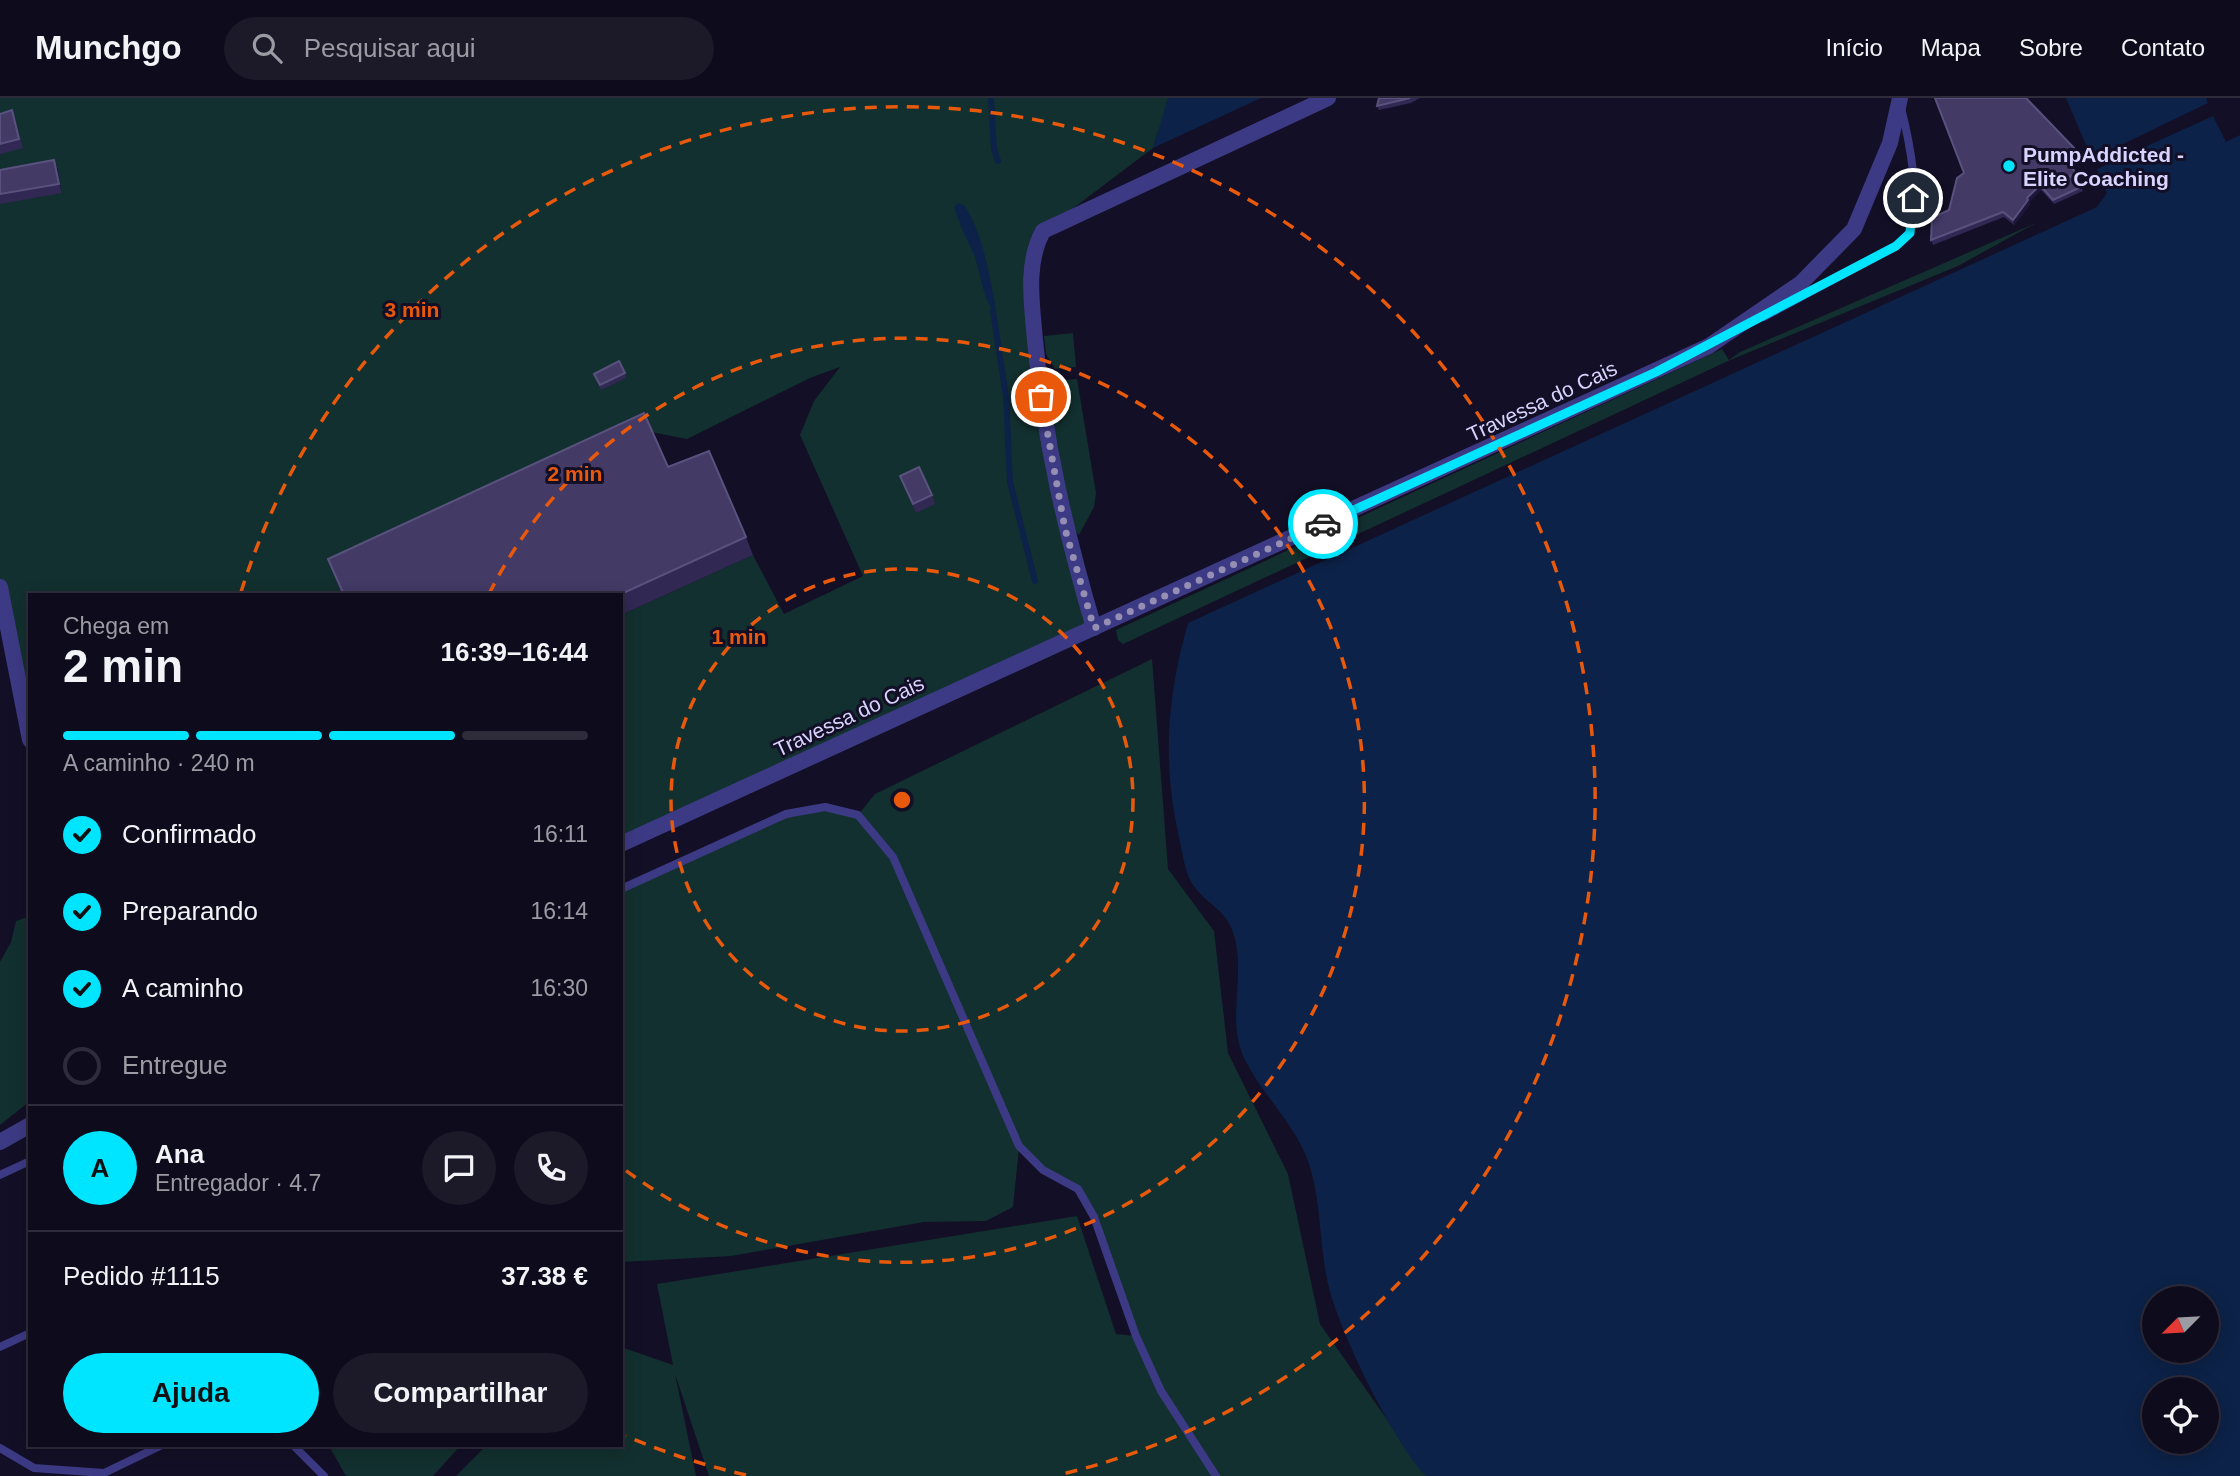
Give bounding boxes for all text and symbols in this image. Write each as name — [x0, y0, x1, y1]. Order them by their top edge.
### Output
search box — [224, 17, 714, 80]
text: Munchgo — [35, 29, 182, 66]
icon: search — [248, 29, 286, 67]
text: Pesquisar aqui — [304, 33, 476, 63]
text: Início — [1825, 34, 1883, 61]
text: Mapa — [1921, 34, 1981, 61]
text: Sobre — [2019, 34, 2083, 61]
text: Contato — [2121, 34, 2205, 61]
place label: PumpAddicted - Elite Coaching — [2023, 143, 2184, 190]
marker: PumpAddicted - Elite Coaching — [2001, 158, 2017, 174]
pin — [1883, 168, 1943, 228]
icon: home — [1894, 179, 1932, 217]
text: 3 min — [385, 298, 439, 321]
street label: Travessa do Cais — [1463, 356, 1621, 446]
pin — [1011, 367, 1071, 427]
icon: bag — [1022, 378, 1060, 416]
text: 2 min — [548, 462, 602, 485]
courier — [1288, 489, 1358, 559]
icon: car — [1304, 505, 1342, 543]
text: Chega em — [63, 613, 169, 639]
text: 1 min — [712, 625, 766, 648]
text: 16:39–16:44 — [441, 637, 588, 667]
text: 2 min — [63, 640, 183, 692]
street label: Travessa do Cais — [770, 671, 928, 761]
text: A caminho · 240 m — [63, 750, 255, 776]
centre of rings — [890, 788, 914, 812]
icon: check — [63, 816, 101, 854]
text: Confirmado — [122, 819, 256, 849]
text: 16:11 — [532, 821, 588, 847]
icon: check — [63, 893, 101, 931]
text: Preparando — [122, 896, 258, 926]
text: 16:14 — [530, 898, 588, 924]
icon: check — [63, 970, 101, 1008]
text: A caminho — [122, 973, 243, 1003]
text: 16:30 — [530, 975, 588, 1001]
text: Entregue — [122, 1050, 228, 1080]
button: chat — [422, 1131, 496, 1205]
button: phone — [514, 1131, 588, 1205]
text: Ana — [155, 1139, 204, 1169]
text: A — [91, 1153, 109, 1183]
text: Entregador · 4.7 — [155, 1170, 321, 1196]
text: Pedido #1115 — [63, 1261, 220, 1291]
text: 37.38 € — [501, 1261, 588, 1291]
north arrow — [2142, 1286, 2219, 1363]
map controls — [2142, 1286, 2219, 1454]
button: Ajuda — [63, 1353, 319, 1433]
button: Compartilhar — [333, 1353, 588, 1433]
button: locate — [2142, 1377, 2219, 1454]

